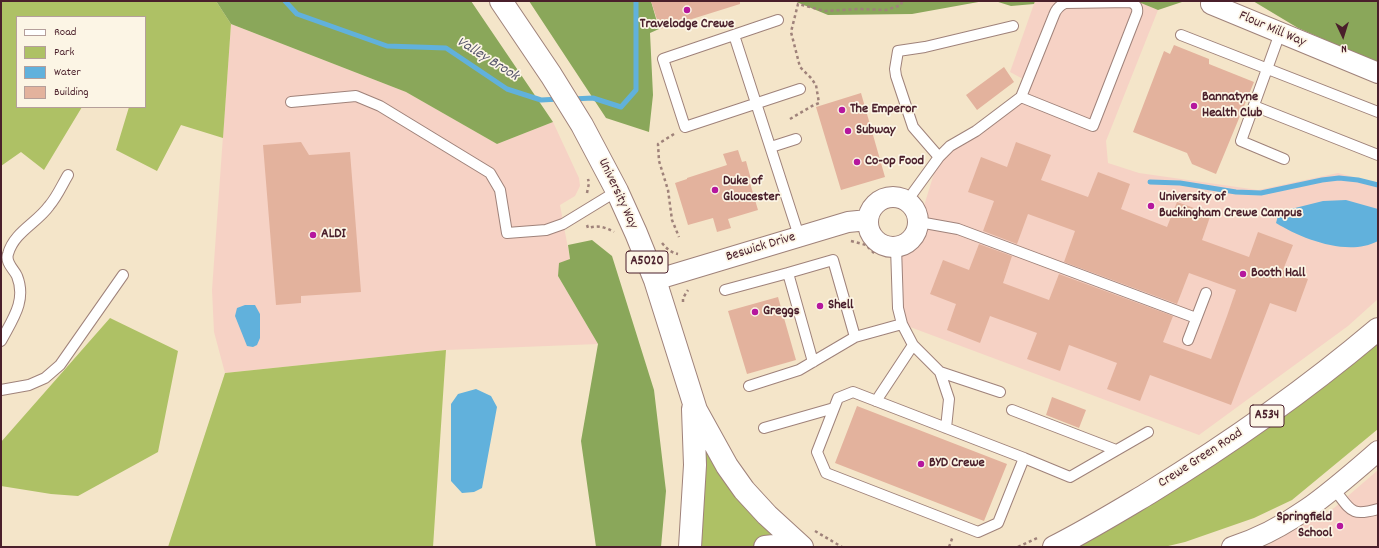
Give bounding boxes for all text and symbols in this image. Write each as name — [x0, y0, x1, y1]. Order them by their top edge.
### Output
marker: Travelodge Crewe — [682, 5, 692, 15]
street label: Flour Mill Way — [1236, 8, 1308, 52]
legend — [16, 16, 146, 108]
north arrow — [1323, 16, 1363, 56]
place label: Travelodge Crewe — [640, 17, 734, 33]
text: Road — [54, 24, 76, 41]
water label: Valley Brook — [453, 34, 521, 86]
text: N — [1341, 40, 1347, 56]
text: Park — [54, 44, 74, 61]
text: Water — [54, 64, 81, 81]
text: Building — [54, 84, 89, 101]
place label: Bannatyne Health Club — [1202, 90, 1262, 122]
marker: Bannatyne Health Club — [1189, 101, 1199, 111]
place label: The Emperor — [850, 102, 917, 118]
marker: The Emperor — [837, 105, 847, 115]
place label: Subway — [856, 123, 896, 139]
marker: Subway — [843, 126, 853, 136]
place label: Co-op Food — [865, 154, 924, 170]
street label: University Way — [593, 156, 641, 232]
marker: Co-op Food — [852, 157, 862, 167]
place label: Duke of Gloucester — [723, 174, 780, 206]
marker: Duke of Gloucester — [710, 185, 720, 195]
place label: University of Buckingham Crewe Campus — [1159, 190, 1302, 222]
marker: University of Buckingham Crewe Campus — [1146, 201, 1156, 211]
place label: ALDI — [321, 227, 346, 243]
street label: Beswick Drive — [724, 229, 798, 267]
marker: ALDI — [308, 230, 318, 240]
road number: A5020 — [626, 251, 668, 273]
place label: Booth Hall — [1251, 266, 1305, 282]
marker: Booth Hall — [1238, 269, 1248, 279]
place label: Shell — [828, 298, 853, 314]
marker: Shell — [815, 301, 825, 311]
place label: Greggs — [763, 304, 800, 320]
marker: Greggs — [750, 307, 760, 317]
road number: A534 — [1250, 405, 1284, 427]
street label: Crewe Green Road — [1156, 426, 1246, 492]
place label: BYD Crewe — [929, 456, 985, 472]
marker: BYD Crewe — [916, 459, 926, 469]
place label: Springfield School — [1276, 510, 1332, 542]
marker: Springfield School — [1335, 521, 1345, 531]

